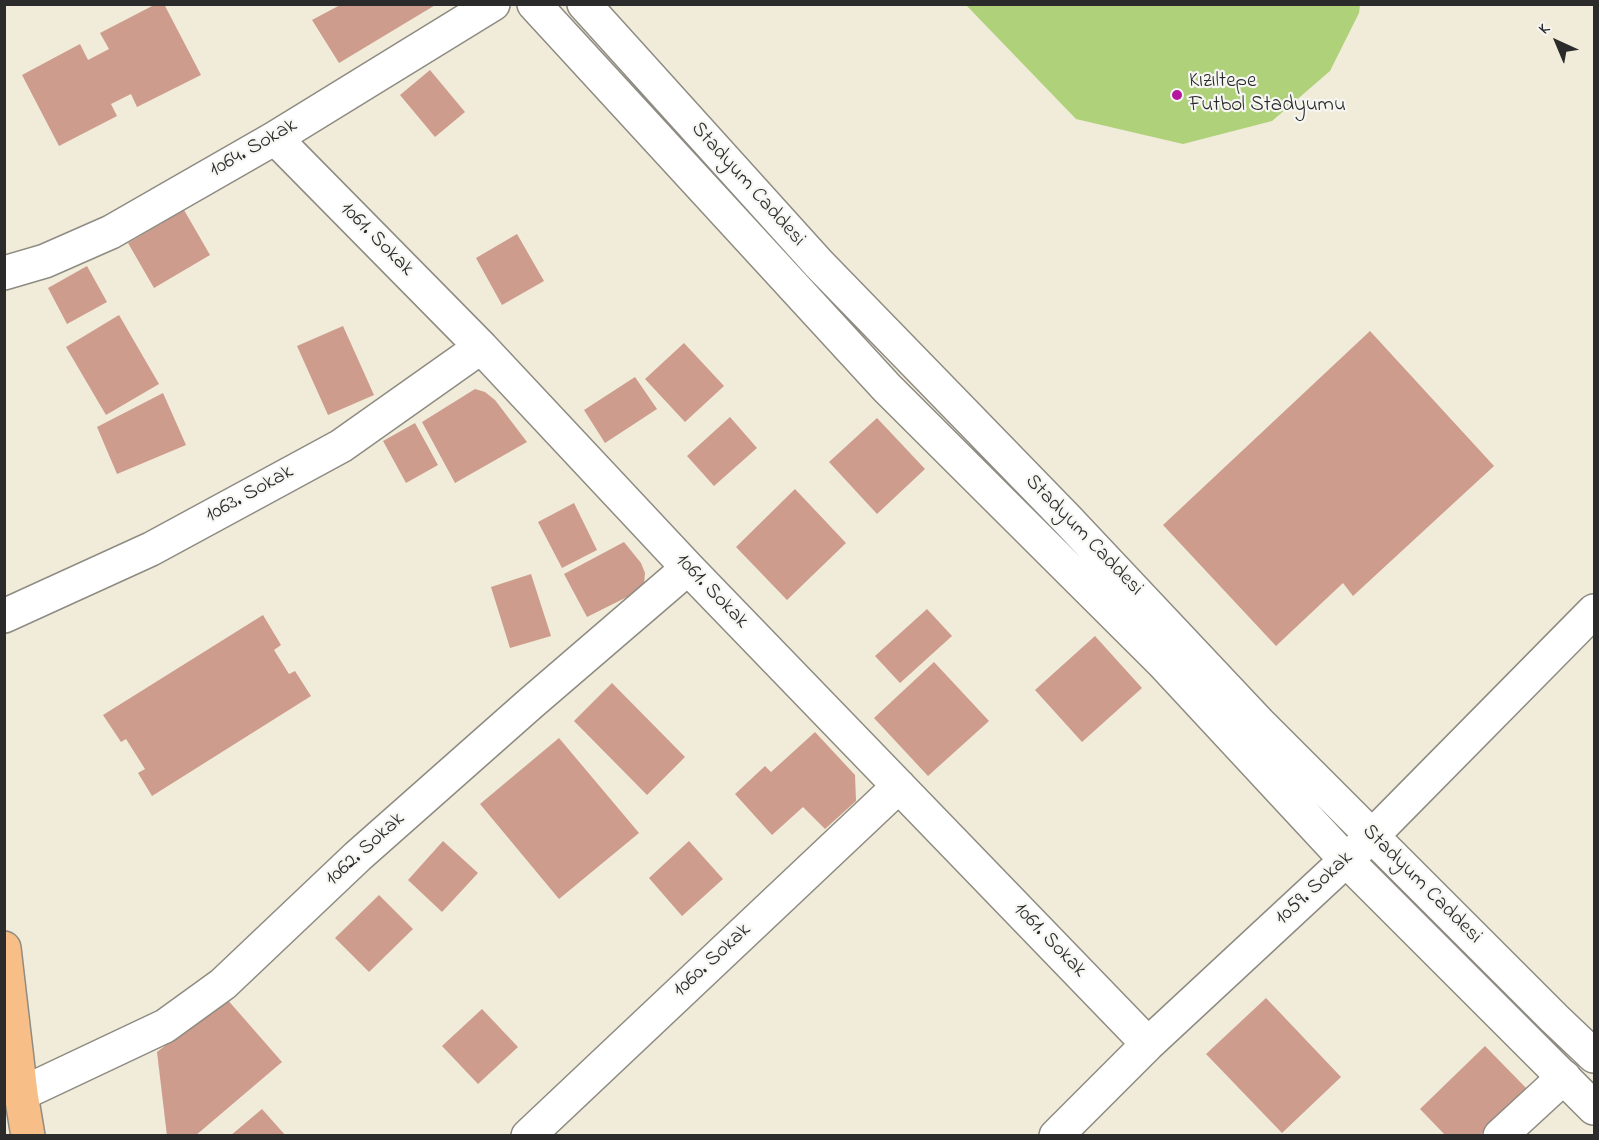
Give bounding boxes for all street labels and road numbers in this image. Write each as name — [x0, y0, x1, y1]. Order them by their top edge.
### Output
street label: 1064. Sokak — [206, 114, 302, 184]
street label: Stadyum Caddesi — [684, 117, 810, 253]
street label: 1061. Sokak — [334, 198, 418, 282]
street label: 1063. Sokak — [202, 461, 298, 529]
street label: Stadyum Caddesi — [1019, 470, 1147, 602]
street label: 1061. Sokak — [669, 549, 753, 635]
street label: 1062. Sokak — [321, 808, 411, 892]
street label: Stadyum Caddesi — [1356, 820, 1486, 950]
street label: 1059. Sokak — [1271, 847, 1359, 931]
street label: 1061. Sokak — [1007, 898, 1091, 984]
street label: 1060. Sokak — [669, 919, 757, 1003]

